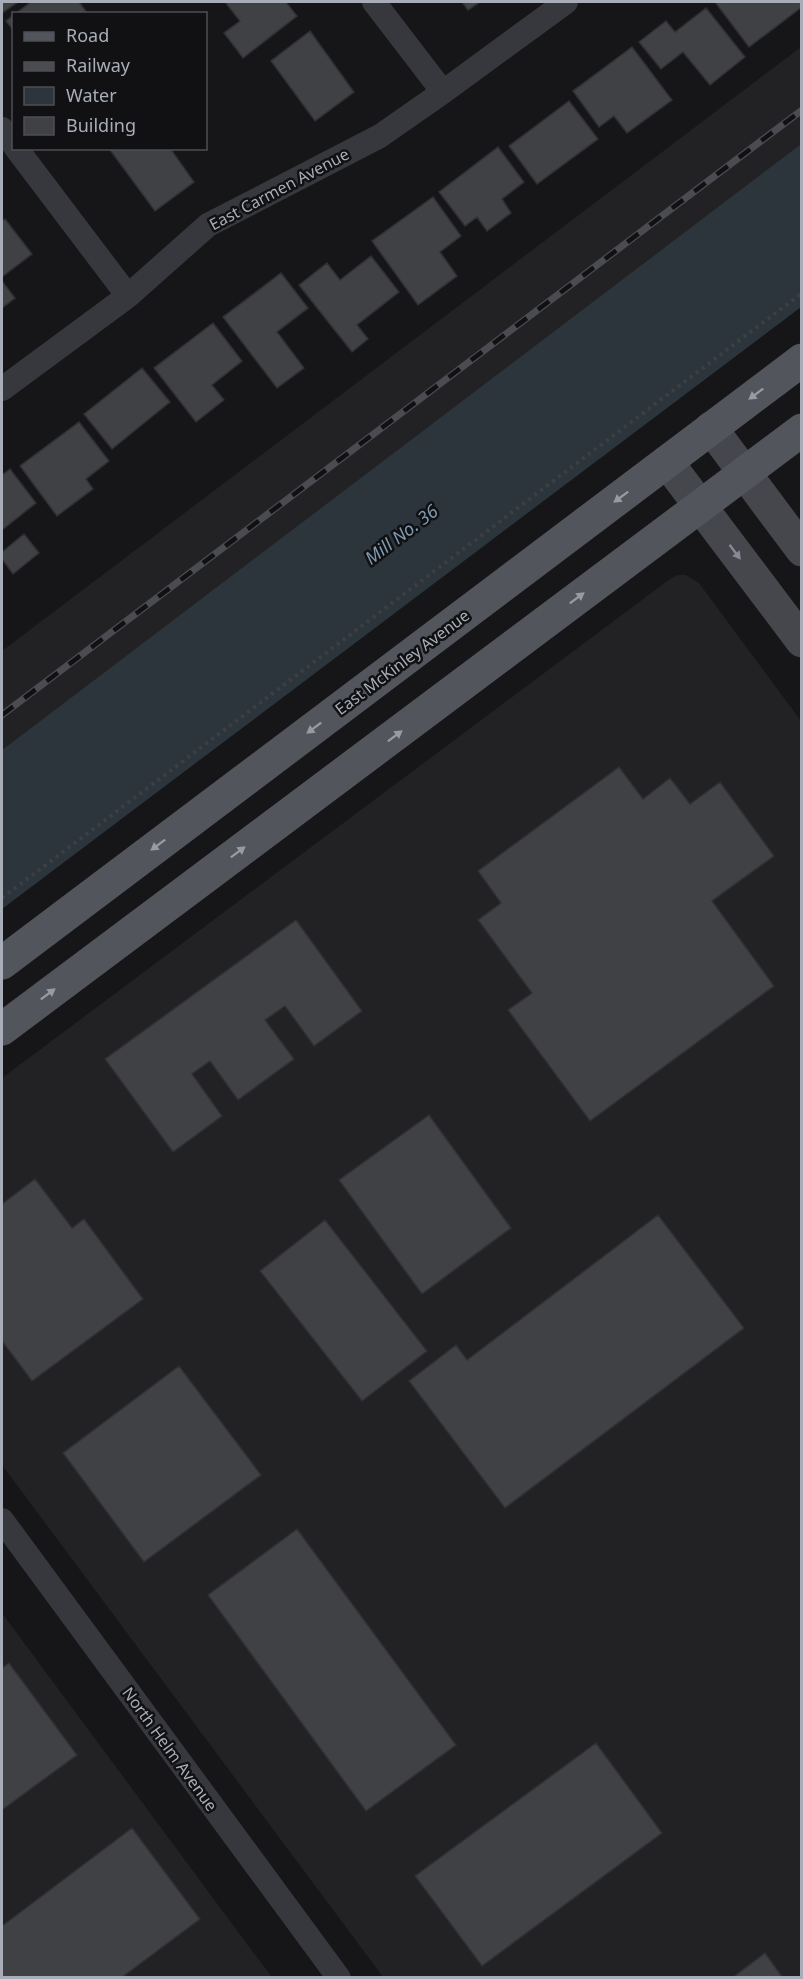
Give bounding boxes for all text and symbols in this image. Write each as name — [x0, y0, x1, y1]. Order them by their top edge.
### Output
legend — [12, 12, 207, 150]
text: Road — [66, 23, 109, 47]
text: Railway — [66, 53, 131, 77]
text: Water — [66, 83, 117, 107]
text: Building — [66, 113, 136, 137]
street label: East Carmen Avenue — [205, 143, 353, 235]
one-way arrow — [749, 388, 765, 400]
one-way arrow — [613, 491, 628, 503]
water label: Mill No. 36 — [360, 499, 443, 569]
one-way arrow — [729, 545, 741, 560]
one-way arrow — [569, 592, 585, 604]
street label: East McKinley Avenue — [330, 604, 474, 720]
one-way arrow — [306, 722, 321, 734]
one-way arrow — [387, 730, 402, 742]
one-way arrow — [150, 839, 165, 851]
one-way arrow — [230, 846, 246, 858]
one-way arrow — [41, 988, 56, 1000]
street label: North Helm Avenue — [117, 1682, 223, 1816]

